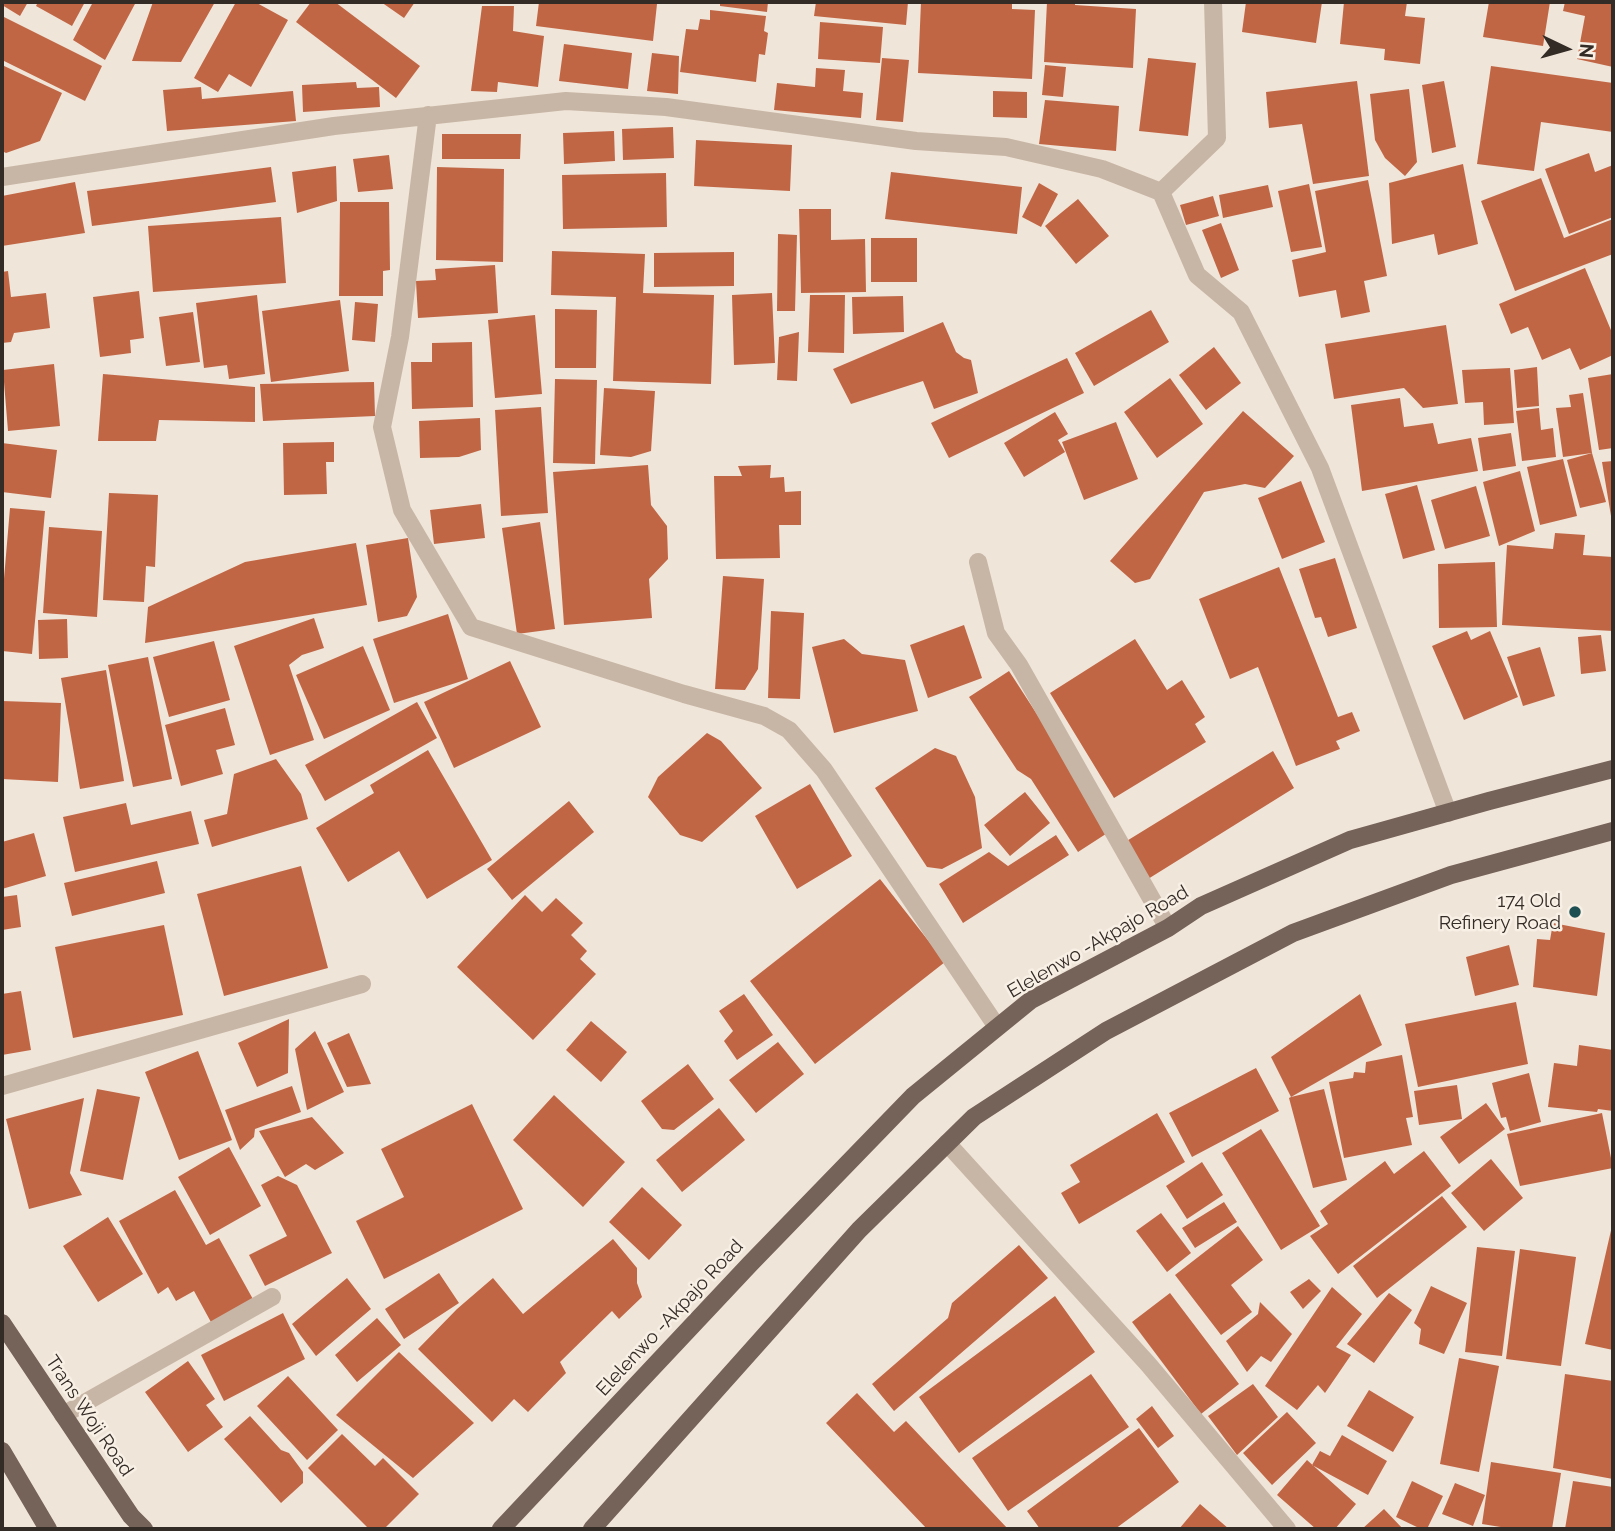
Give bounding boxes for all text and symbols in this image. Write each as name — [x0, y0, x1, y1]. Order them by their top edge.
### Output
north arrow — [1531, 14, 1601, 84]
text: N — [1575, 43, 1599, 59]
street label: Elelenwo -Akpajo Road — [1003, 881, 1193, 1003]
place label: 174 Old Refinery Road — [1439, 890, 1561, 934]
marker: 174 Old Refinery Road — [1567, 904, 1583, 920]
street label: Elelenwo -Akpajo Road — [592, 1235, 748, 1401]
street label: Trans Woji Road — [40, 1351, 138, 1481]

